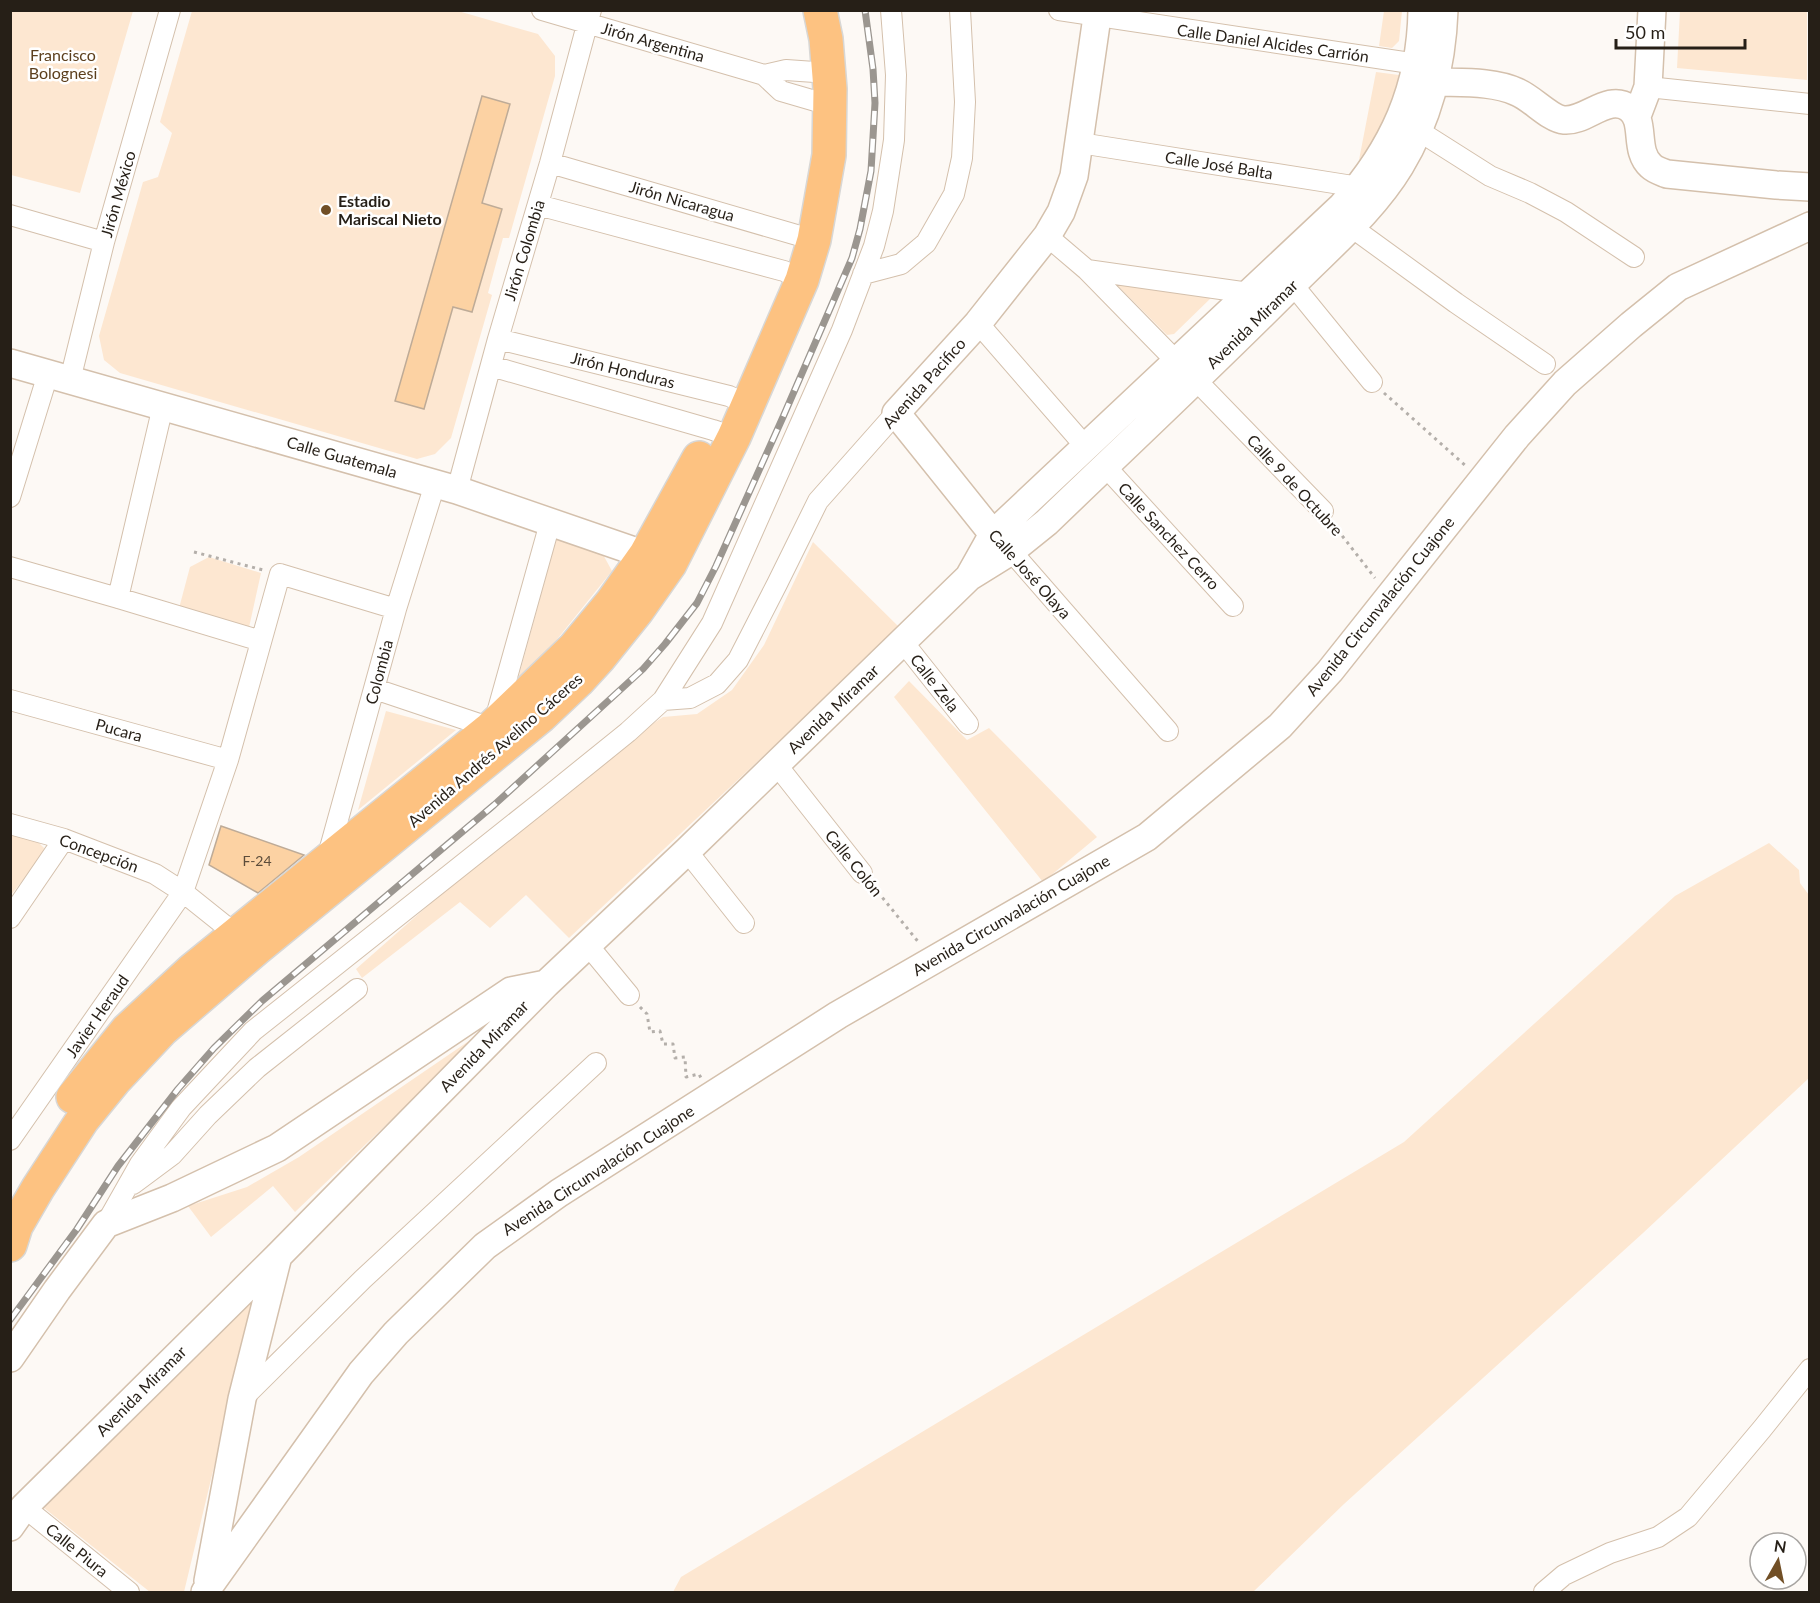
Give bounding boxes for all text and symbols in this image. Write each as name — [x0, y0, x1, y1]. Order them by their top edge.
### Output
scale bar — [1616, 12, 1745, 50]
street label: Jirón Argentina — [599, 18, 707, 65]
street label: Calle Daniel Alcides Carrión — [1176, 20, 1370, 65]
text: 50 m — [1625, 21, 1665, 43]
park label: Francisco Bolognesi — [29, 45, 97, 82]
street label: Calle José Balta — [1164, 147, 1274, 182]
street label: Jirón México — [96, 148, 139, 239]
street label: Jirón Nicaragua — [627, 176, 737, 225]
place label: Estadio Mariscal Nieto — [338, 191, 442, 228]
street label: Jirón Colombia — [499, 197, 548, 303]
marker: Estadio Mariscal Nieto — [319, 203, 333, 217]
street label: Avenida Miramar — [1202, 275, 1301, 372]
street label: Avenida Pacifico — [878, 334, 969, 432]
street label: Jirón Honduras — [569, 347, 677, 392]
street label: Calle 9 de Octubre — [1244, 430, 1347, 539]
street label: Calle Guatemala — [285, 432, 400, 481]
street label: Calle Sanchez Cerro — [1115, 478, 1224, 593]
street label: Avenida Circunvalación Cuajone — [1301, 512, 1458, 699]
street label: Calle José Olaya — [985, 525, 1075, 622]
street label: Colombia — [361, 637, 396, 706]
street label: Calle Zela — [907, 650, 964, 715]
street label: Avenida Miramar — [783, 660, 882, 757]
street label: Avenida Andrés Avelino Cáceres — [404, 669, 586, 831]
street label: Pucara — [94, 714, 145, 745]
street label: Calle Colón — [822, 826, 887, 900]
street label: Concepción — [57, 829, 141, 876]
street label: Avenida Circunvalación Cuajone — [909, 850, 1113, 979]
house number: F-24 — [242, 852, 272, 869]
street label: Javier Heraud — [61, 971, 132, 1061]
street label: Avenida Miramar — [435, 996, 532, 1095]
street label: Avenida Circunvalación Cuajone — [498, 1100, 697, 1239]
street label: Avenida Miramar — [92, 1342, 190, 1440]
street label: Calle Piura — [42, 1519, 112, 1581]
north arrow — [1748, 1531, 1808, 1591]
text: N — [1773, 1535, 1788, 1556]

